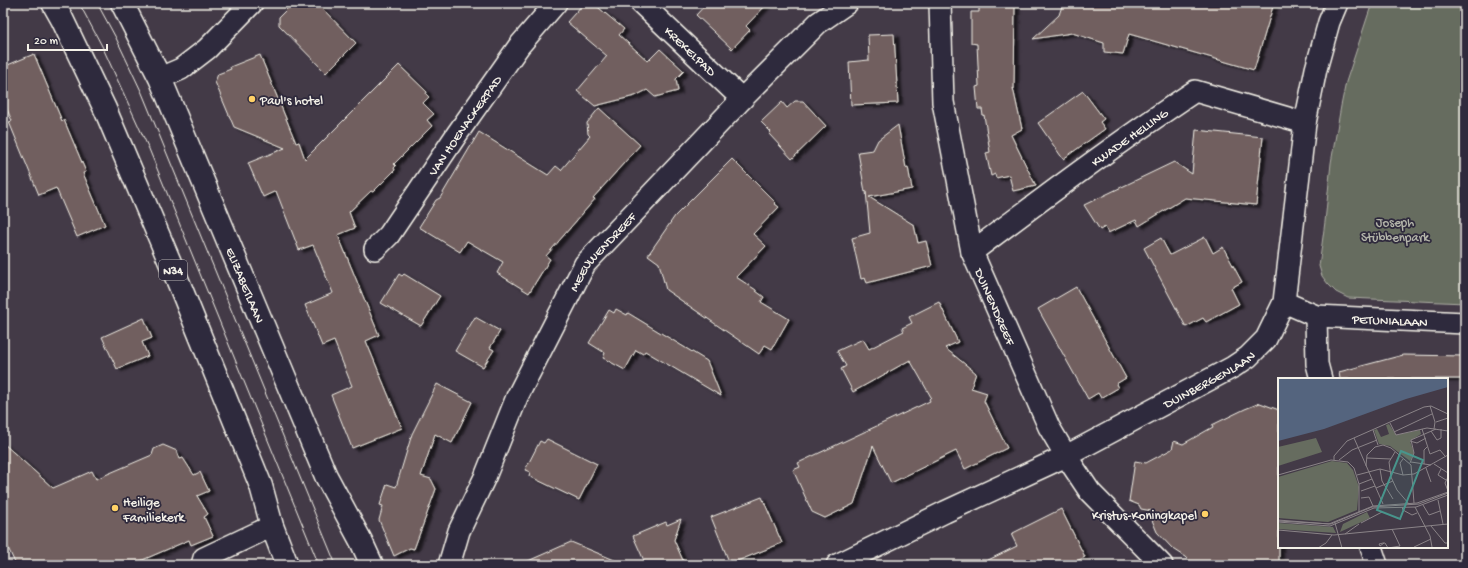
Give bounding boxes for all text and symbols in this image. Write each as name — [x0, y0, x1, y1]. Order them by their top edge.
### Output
street label: KREKELPAD — [660, 24, 719, 81]
scale bar — [28, 26, 107, 52]
text: 20 m — [34, 35, 59, 49]
street label: VAN HOENACKERPAD — [426, 73, 506, 180]
marker: Paul's hotel — [247, 94, 257, 104]
place label: Paul's hotel — [259, 94, 323, 109]
street label: KWADE HELLING — [1089, 106, 1172, 171]
street label: MEEUWENDREEF — [567, 209, 641, 295]
park label: Joseph Stübbenpark — [1361, 216, 1430, 246]
street label: ELIZABETLAAN — [221, 246, 266, 326]
road number: N34 — [159, 260, 187, 280]
street label: DUINENDREEF — [970, 266, 1018, 349]
street label: PETUNIALAAN — [1351, 313, 1428, 331]
street label: DUINBERGENLAAN — [1161, 349, 1260, 413]
inset map — [1278, 378, 1448, 548]
place label: Heilige Familiekerk — [122, 496, 185, 526]
marker: Heilige Familiekerk — [110, 503, 120, 513]
place label: Kristus-Koningkapel — [1092, 509, 1197, 524]
marker: Kristus-Koningkapel — [1200, 509, 1210, 519]

